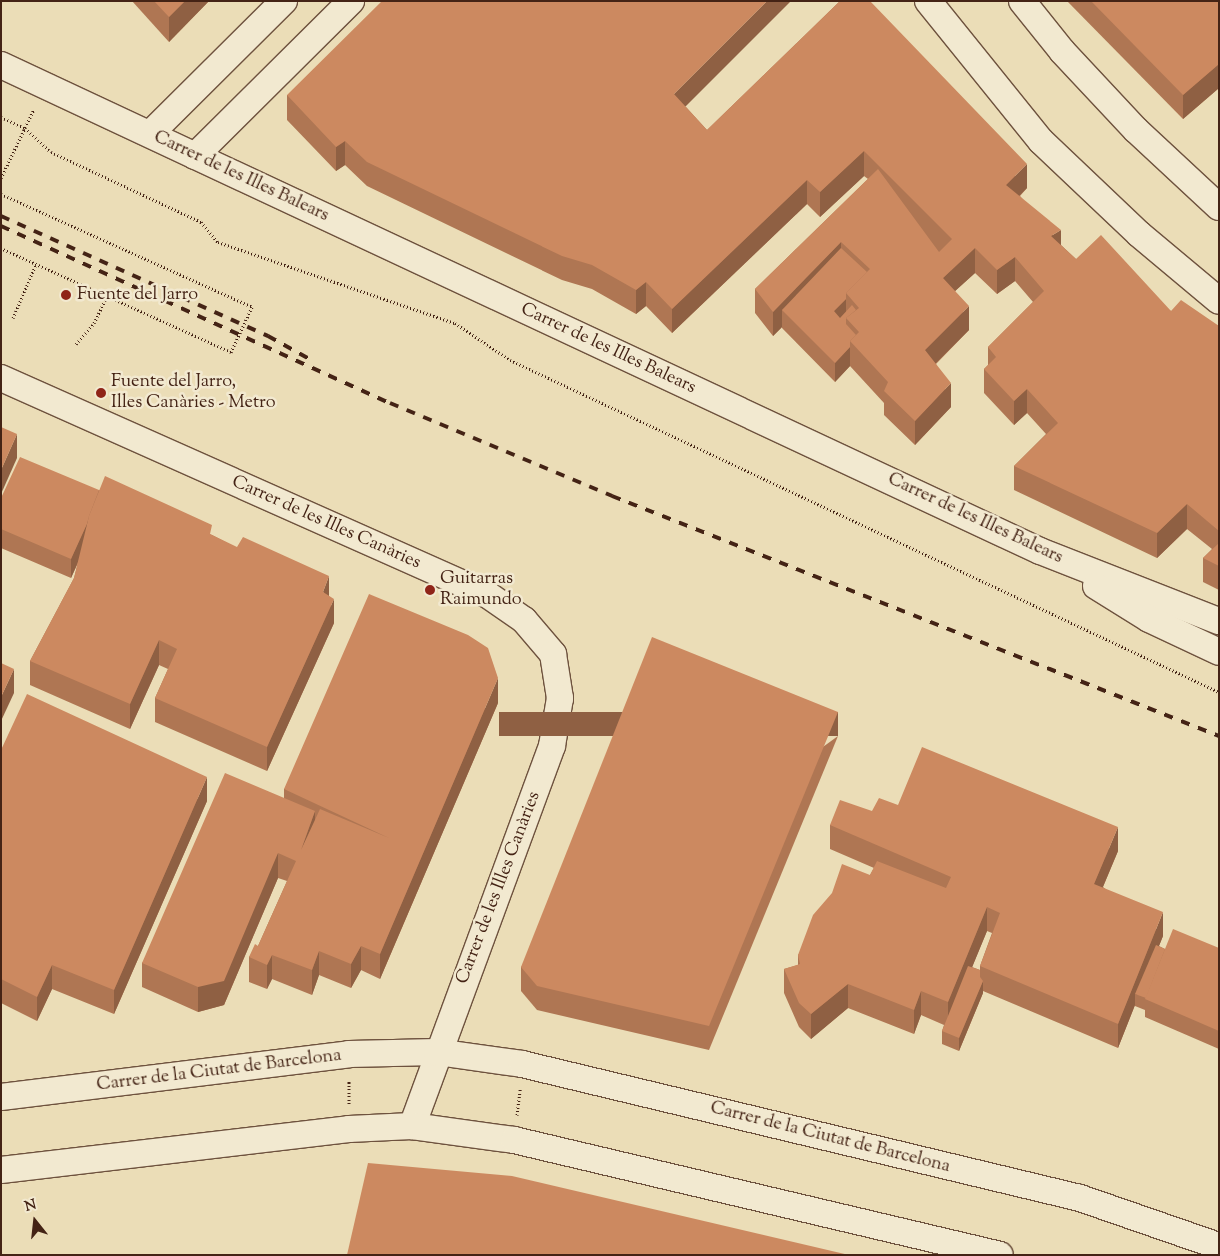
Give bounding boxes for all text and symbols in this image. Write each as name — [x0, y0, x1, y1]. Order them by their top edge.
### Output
street label: Carrer de les Illes Balears — [150, 127, 332, 227]
place label: Fuente del Jarro — [77, 284, 198, 306]
marker: Fuente del Jarro — [59, 288, 73, 302]
street label: Carrer de les Illes Balears — [517, 299, 699, 399]
place label: Fuente del Jarro, Illes Canàries - Metro — [111, 372, 276, 414]
marker: Fuente del Jarro, Illes Canàries - Metro — [95, 387, 107, 399]
street label: Carrer de les Illes Balears — [884, 469, 1066, 569]
street label: Carrer de les Illes Canàries — [228, 472, 424, 574]
place label: Guitarras Raimundo — [440, 569, 522, 612]
marker: Guitarras Raimundo — [424, 584, 436, 596]
street label: Carrer de les Illes Canàries — [452, 789, 546, 987]
street label: Carrer de la Ciutat de Barcelona — [95, 1045, 343, 1097]
street label: Carrer de la Ciutat de Barcelona — [708, 1098, 952, 1178]
text: N — [23, 1195, 39, 1218]
north arrow — [10, 1196, 60, 1246]

